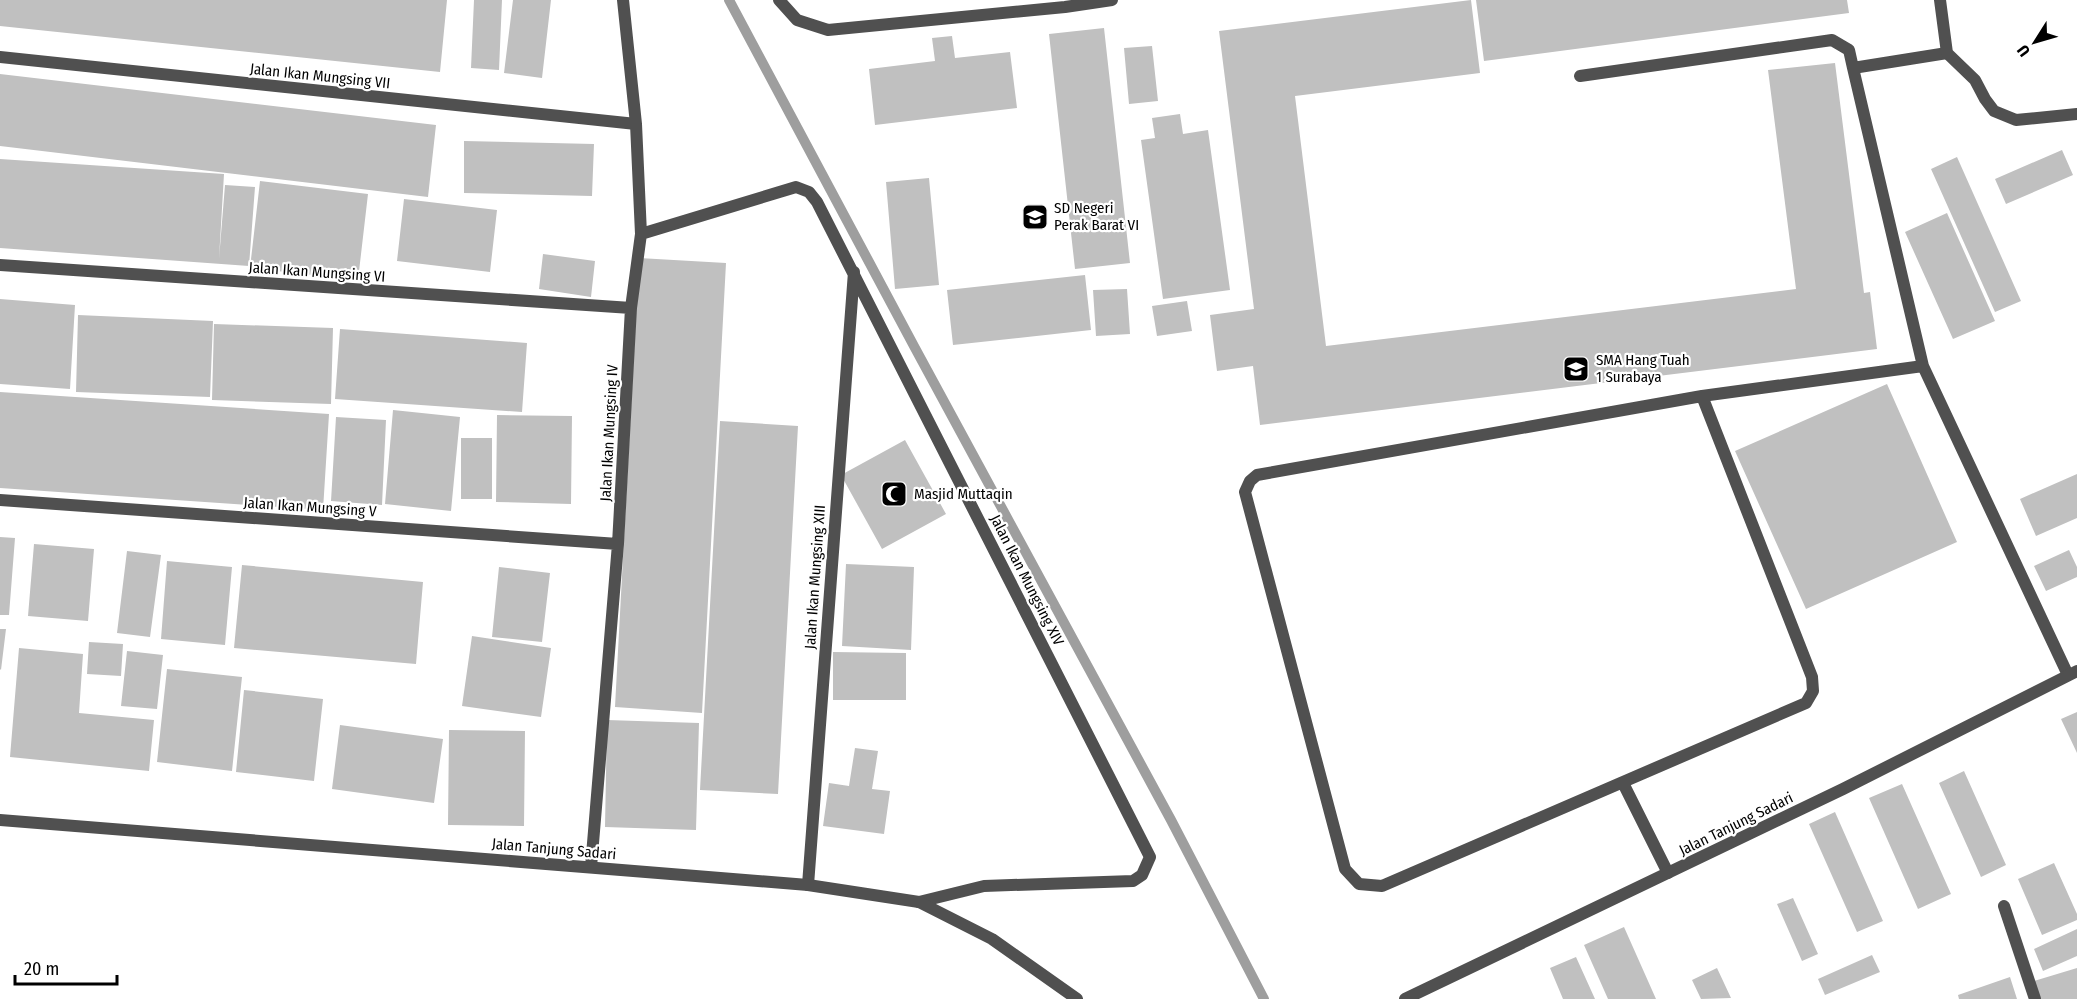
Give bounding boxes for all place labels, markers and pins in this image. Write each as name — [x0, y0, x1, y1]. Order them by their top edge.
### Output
place label: SD Negeri Perak Barat VI — [1054, 199, 1139, 234]
school or university icon: SD Negeri Perak Barat VI — [1020, 202, 1050, 232]
place label: SMA Hang Tuah 1 Surabaya — [1596, 351, 1690, 386]
school or university icon: SMA Hang Tuah 1 Surabaya — [1561, 354, 1591, 384]
mosque icon: Masjid Muttaqin — [879, 479, 909, 509]
place label: Masjid Muttaqin — [914, 485, 1013, 503]

